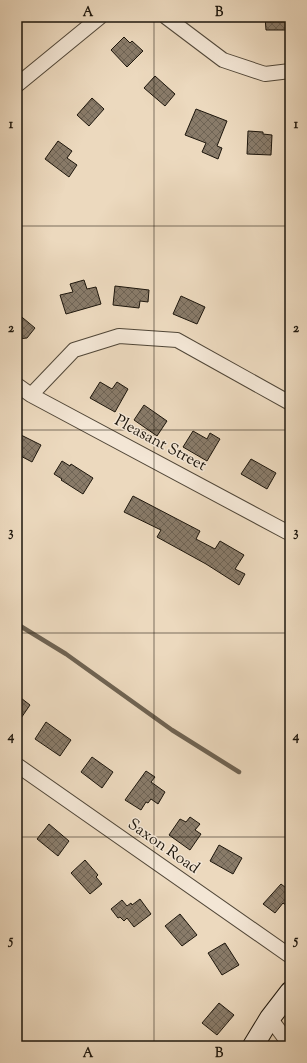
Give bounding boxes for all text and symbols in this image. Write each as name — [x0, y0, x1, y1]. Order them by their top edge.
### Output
text: A — [83, 4, 94, 22]
text: B — [215, 4, 224, 22]
text: 1 — [9, 116, 14, 134]
text: 1 — [294, 116, 299, 134]
text: 2 — [8, 320, 15, 338]
text: 2 — [293, 320, 300, 338]
street label: Pleasant Street — [110, 410, 211, 478]
text: 3 — [8, 524, 14, 542]
text: 3 — [293, 524, 299, 542]
text: 4 — [7, 728, 15, 746]
text: 4 — [292, 728, 300, 746]
street label: Saxon Road — [122, 814, 204, 880]
text: 5 — [8, 932, 14, 950]
text: 5 — [293, 932, 299, 950]
text: A — [83, 1045, 94, 1063]
text: B — [215, 1045, 224, 1063]

